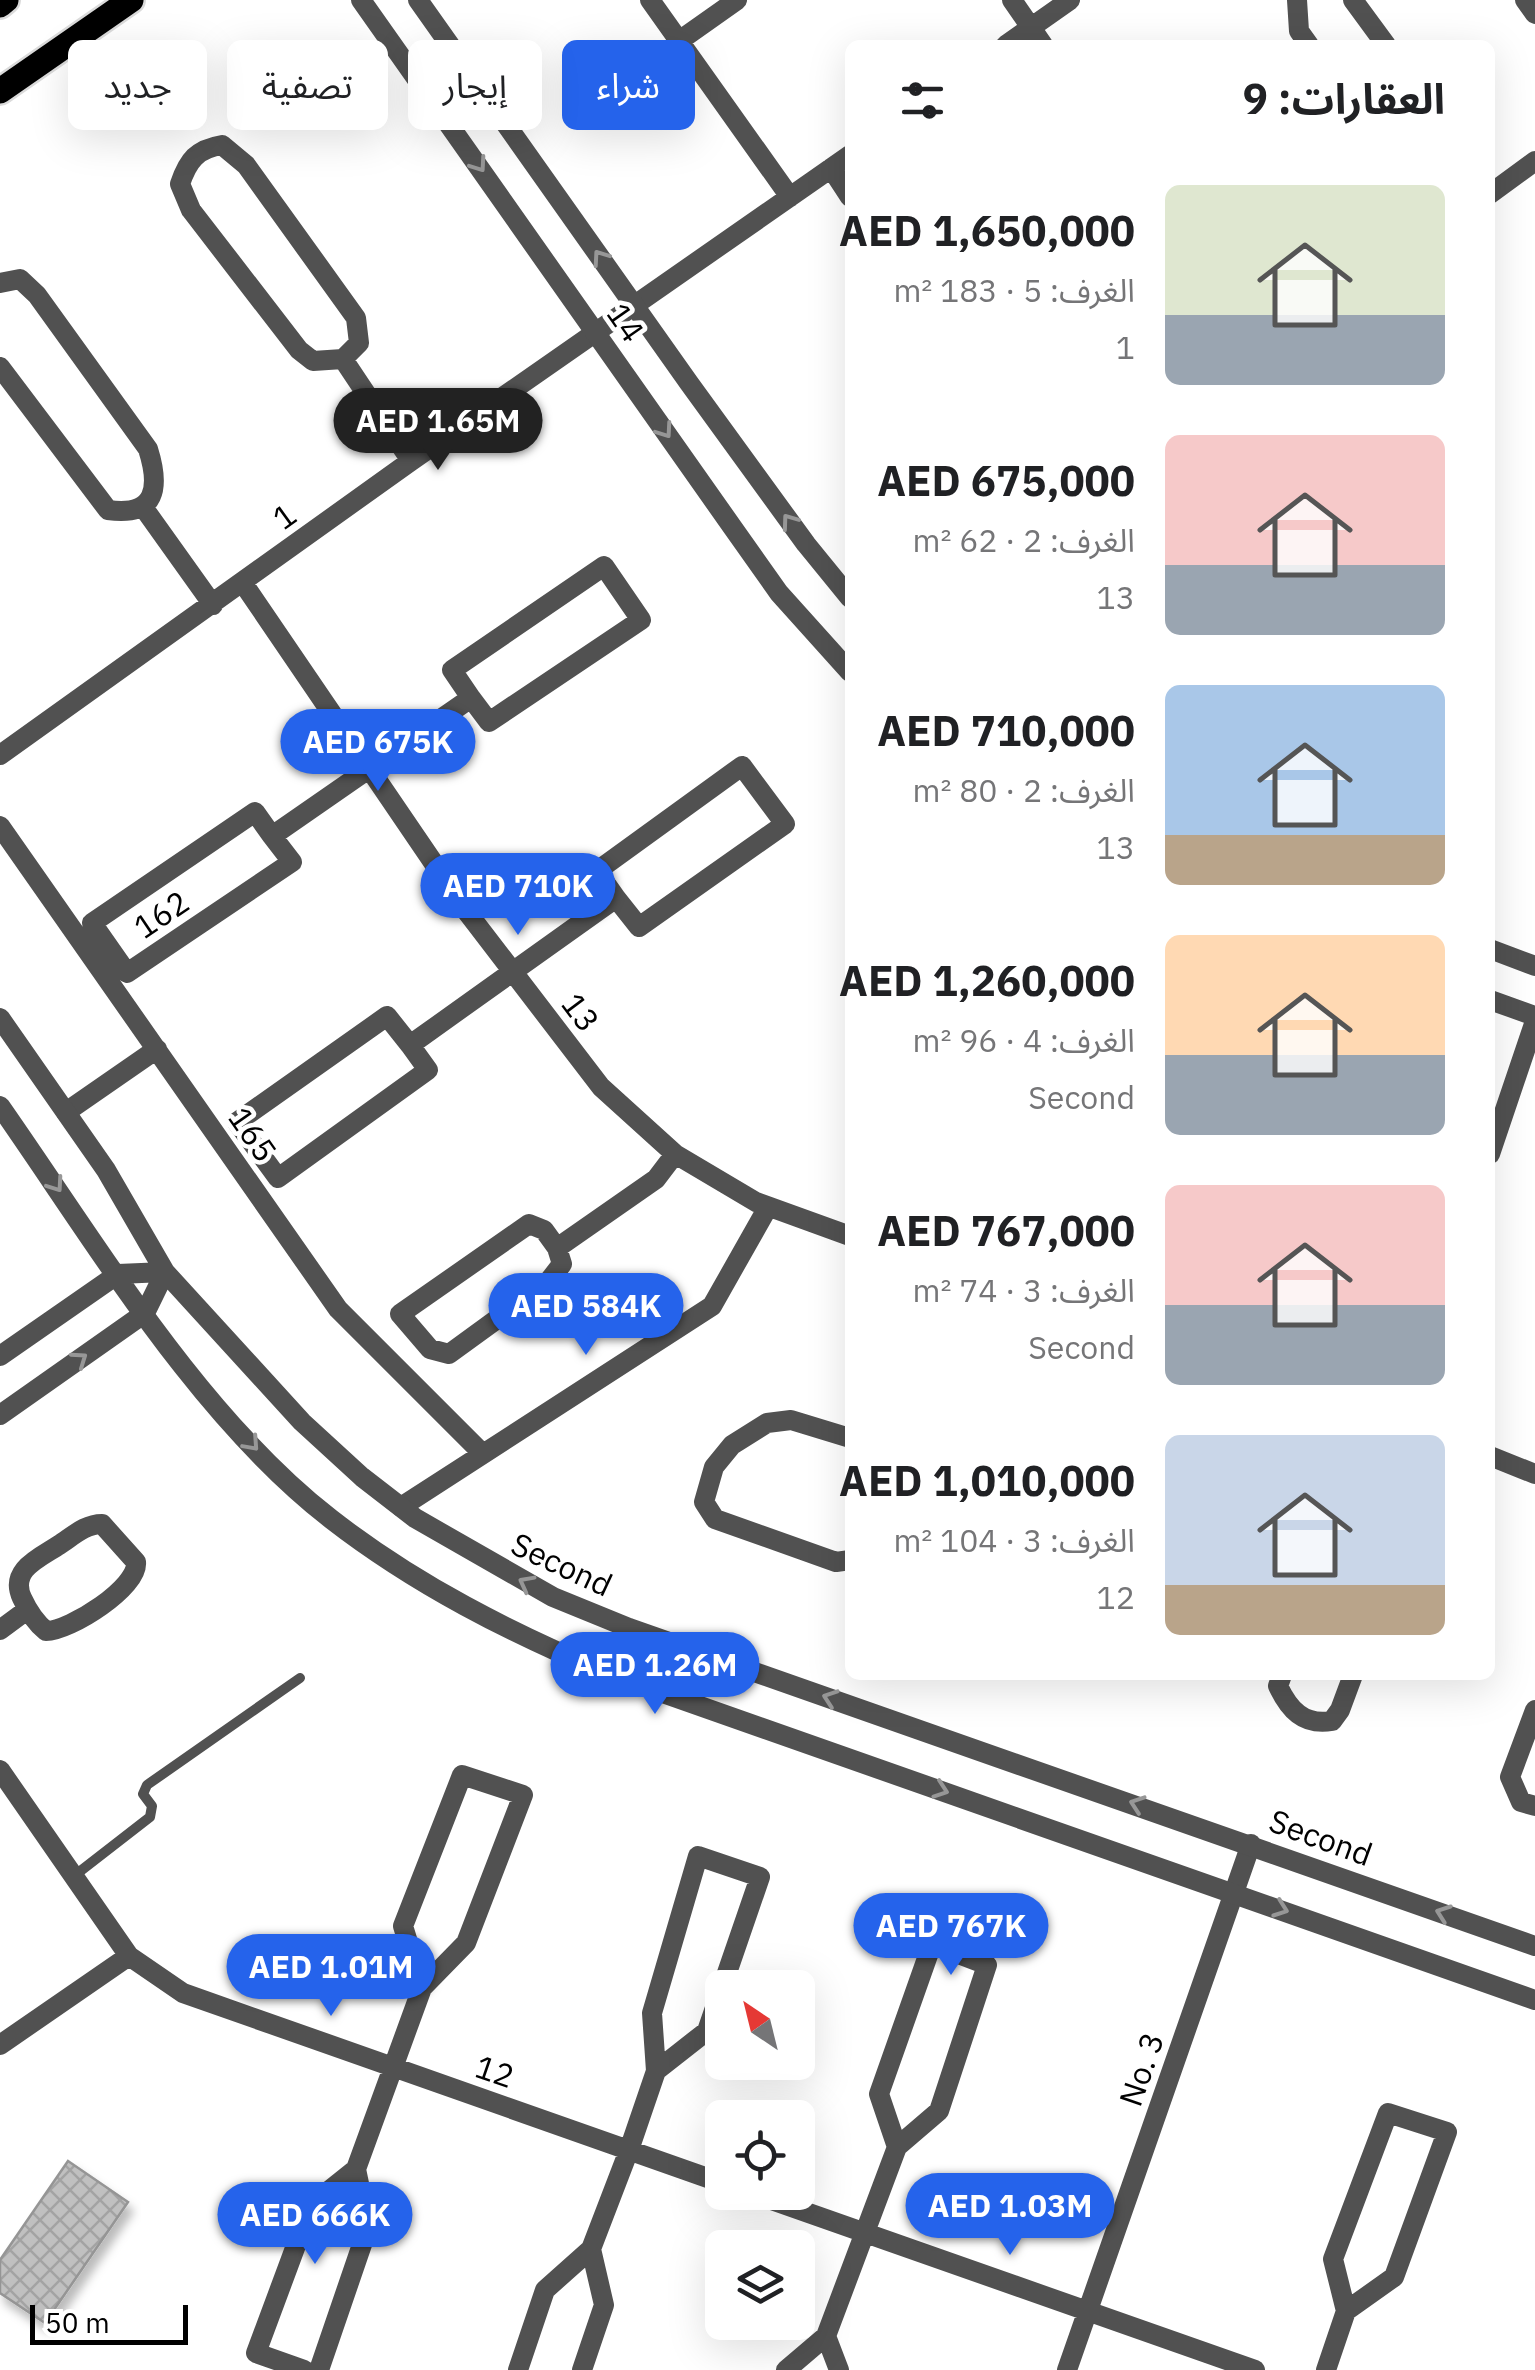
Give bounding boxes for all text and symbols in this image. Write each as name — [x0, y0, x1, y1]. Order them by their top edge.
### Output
chip: جديد — [68, 40, 207, 130]
chip: تصفية — [227, 40, 388, 130]
chip: إيجار — [408, 40, 542, 130]
chip: شراء — [562, 40, 695, 130]
text: العقارات: 9 — [1243, 71, 1445, 126]
icon: filters — [895, 73, 950, 128]
one-way arrow — [467, 154, 485, 172]
text: AED 1,650,000 — [839, 203, 1135, 258]
icon: home — [1245, 225, 1365, 345]
one-way arrow — [594, 250, 612, 268]
text: الغرف: 5 · 183 m² — [893, 269, 1135, 311]
street label: 14 — [598, 294, 654, 350]
text: 1 — [1116, 326, 1135, 368]
pin: AED 1.65M — [324, 388, 552, 473]
text: AED 1.65M — [356, 399, 520, 441]
one-way arrow — [653, 420, 671, 439]
text: AED 675,000 — [877, 453, 1135, 508]
icon: home — [1245, 475, 1365, 595]
street label: 1 — [264, 493, 304, 539]
one-way arrow — [784, 514, 801, 532]
text: الغرف: 2 · 62 m² — [913, 519, 1135, 561]
text: 13 — [1097, 576, 1135, 618]
text: AED 710,000 — [877, 703, 1135, 758]
pin: AED 675K — [275, 709, 481, 794]
text: AED 675K — [302, 720, 454, 762]
icon: home — [1245, 725, 1365, 845]
text: الغرف: 2 · 80 m² — [913, 769, 1135, 811]
text: 13 — [1097, 826, 1135, 868]
pin: AED 710K — [415, 853, 621, 938]
text: AED 710K — [442, 864, 594, 906]
street label: 162 — [125, 880, 197, 948]
text: AED 1,260,000 — [839, 953, 1135, 1008]
icon: home — [1245, 975, 1365, 1095]
street label: 13 — [553, 984, 609, 1040]
text: الغرف: 4 · 96 m² — [913, 1019, 1135, 1061]
text: Second — [1028, 1076, 1135, 1118]
street label: 165 — [219, 1098, 287, 1170]
one-way arrow — [44, 1174, 62, 1193]
text: AED 767,000 — [877, 1203, 1135, 1258]
icon: home — [1245, 1225, 1365, 1345]
text: الغرف: 3 · 74 m² — [913, 1269, 1135, 1311]
pin: AED 584K — [483, 1273, 689, 1358]
text: AED 584K — [510, 1284, 662, 1326]
text: Second — [1028, 1326, 1135, 1368]
one-way arrow — [68, 1353, 87, 1371]
one-way arrow — [240, 1432, 258, 1451]
text: AED 1,010,000 — [839, 1453, 1135, 1508]
icon: home — [1245, 1475, 1365, 1595]
text: الغرف: 3 · 104 m² — [893, 1519, 1135, 1561]
street label: Second — [505, 1522, 619, 1606]
one-way arrow — [519, 1575, 537, 1595]
text: 12 — [1097, 1576, 1135, 1618]
pin: AED 1.26M — [541, 1632, 769, 1717]
text: AED 1.26M — [573, 1643, 737, 1685]
one-way arrow — [823, 1689, 840, 1709]
one-way arrow — [931, 1778, 948, 1799]
one-way arrow — [1130, 1795, 1147, 1816]
street label: Second — [1264, 1799, 1378, 1875]
pin: AED 767K — [848, 1893, 1054, 1978]
one-way arrow — [1271, 1897, 1288, 1918]
text: AED 767K — [875, 1904, 1027, 1946]
one-way arrow — [1436, 1904, 1453, 1925]
pin: AED 1.01M — [217, 1934, 445, 2019]
text: AED 1.01M — [249, 1945, 413, 1987]
north arrow — [705, 1970, 815, 2080]
map controls — [705, 1970, 815, 2340]
street label: No. 3 — [1109, 2027, 1173, 2111]
street label: 12 — [470, 2045, 520, 2097]
button: locate — [705, 2100, 815, 2210]
pin: AED 1.03M — [896, 2173, 1124, 2258]
pin: AED 666K — [212, 2182, 418, 2267]
text: AED 1.03M — [928, 2184, 1092, 2226]
text: AED 666K — [239, 2193, 391, 2235]
button: layers — [705, 2230, 815, 2340]
scale bar — [30, 2300, 188, 2344]
text: 50 m — [45, 2304, 110, 2341]

